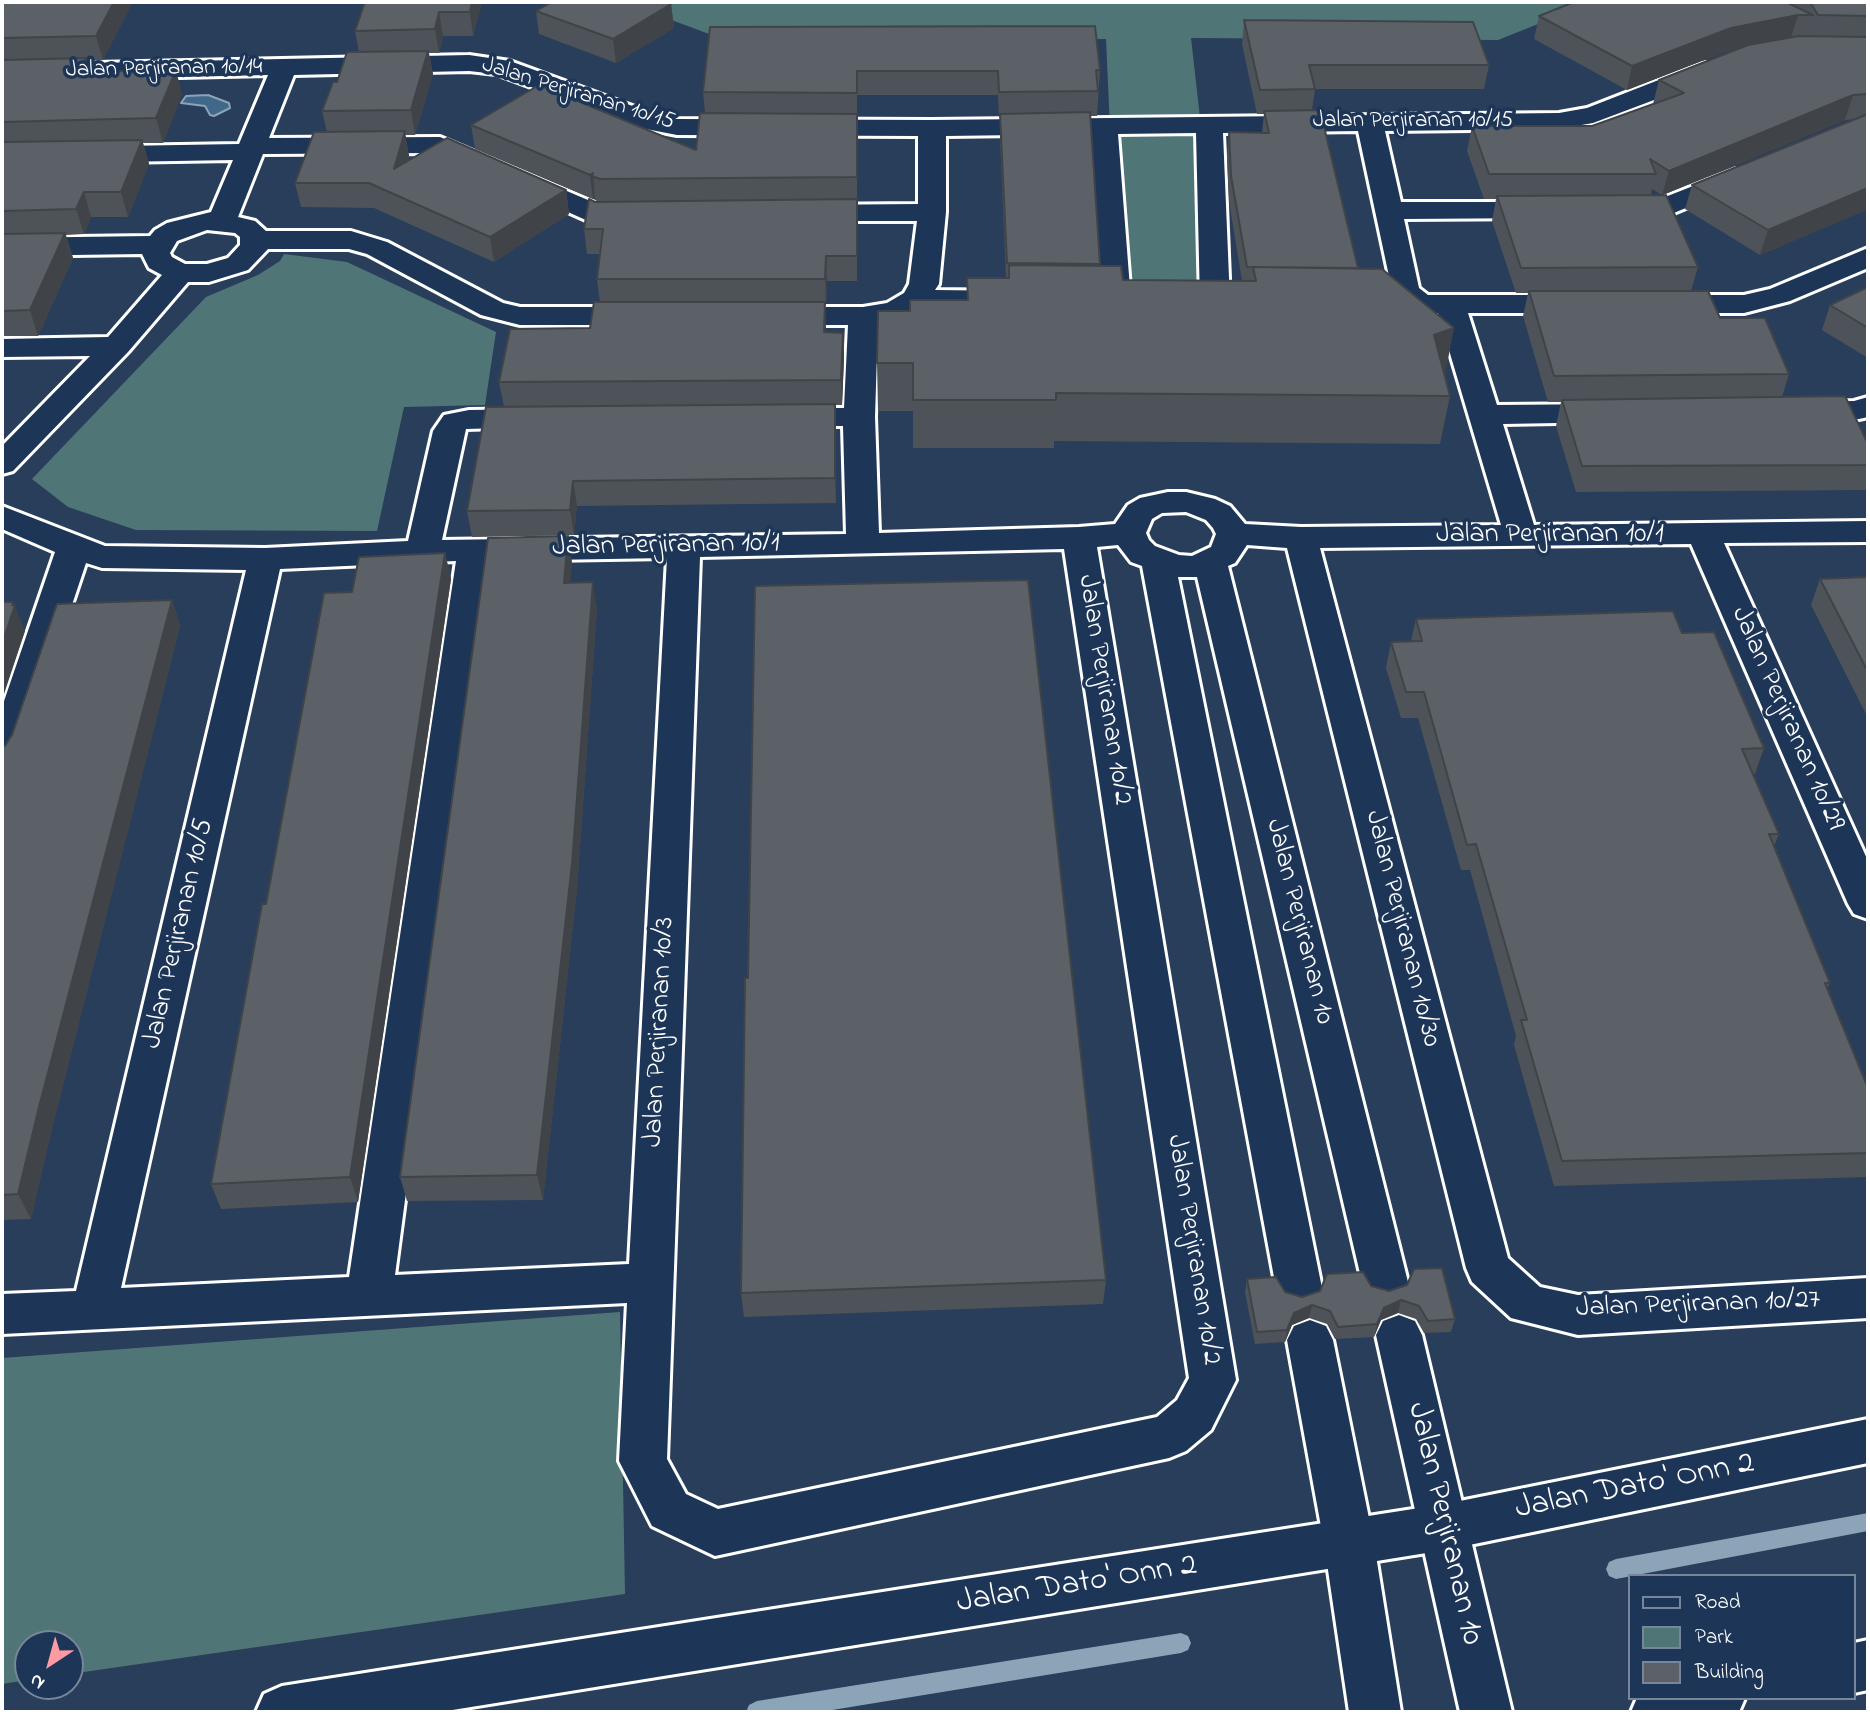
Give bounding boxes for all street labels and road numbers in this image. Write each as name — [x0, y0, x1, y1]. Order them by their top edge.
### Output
street label: Jalan Perjiranan 10/15 — [478, 53, 678, 137]
street label: Jalan Perjiranan 10/14 — [65, 54, 263, 86]
street label: Jalan Perjiranan 10/15 — [1313, 108, 1513, 136]
street label: Jalan Perjiranan 10/1 — [1436, 519, 1664, 553]
street label: Jalan Perjiranan 10/1 — [552, 528, 780, 566]
street label: Jalan Perjiranan 10/2 — [1068, 572, 1138, 808]
street label: Jalan Perjiranan 10/29 — [1722, 602, 1850, 836]
street label: Jalan Perjiranan 10/30 — [1355, 807, 1447, 1051]
street label: Jalan Perjiranan 10/5 — [137, 816, 223, 1052]
street label: Jalan Perjiranan 10 — [1256, 816, 1340, 1028]
street label: Jalan Perjiranan 10/3 — [638, 916, 684, 1148]
street label: Jalan Perjiranan 10/2 — [1157, 1132, 1227, 1368]
street label: Jalan Perjiranan 10/27 — [1575, 1285, 1821, 1327]
street label: Jalan Perjiranan 10 — [1396, 1399, 1490, 1649]
street label: Jalan Dato' Onn 2 — [1512, 1445, 1758, 1531]
street label: Jalan Dato' Onn 2 — [954, 1547, 1200, 1625]

